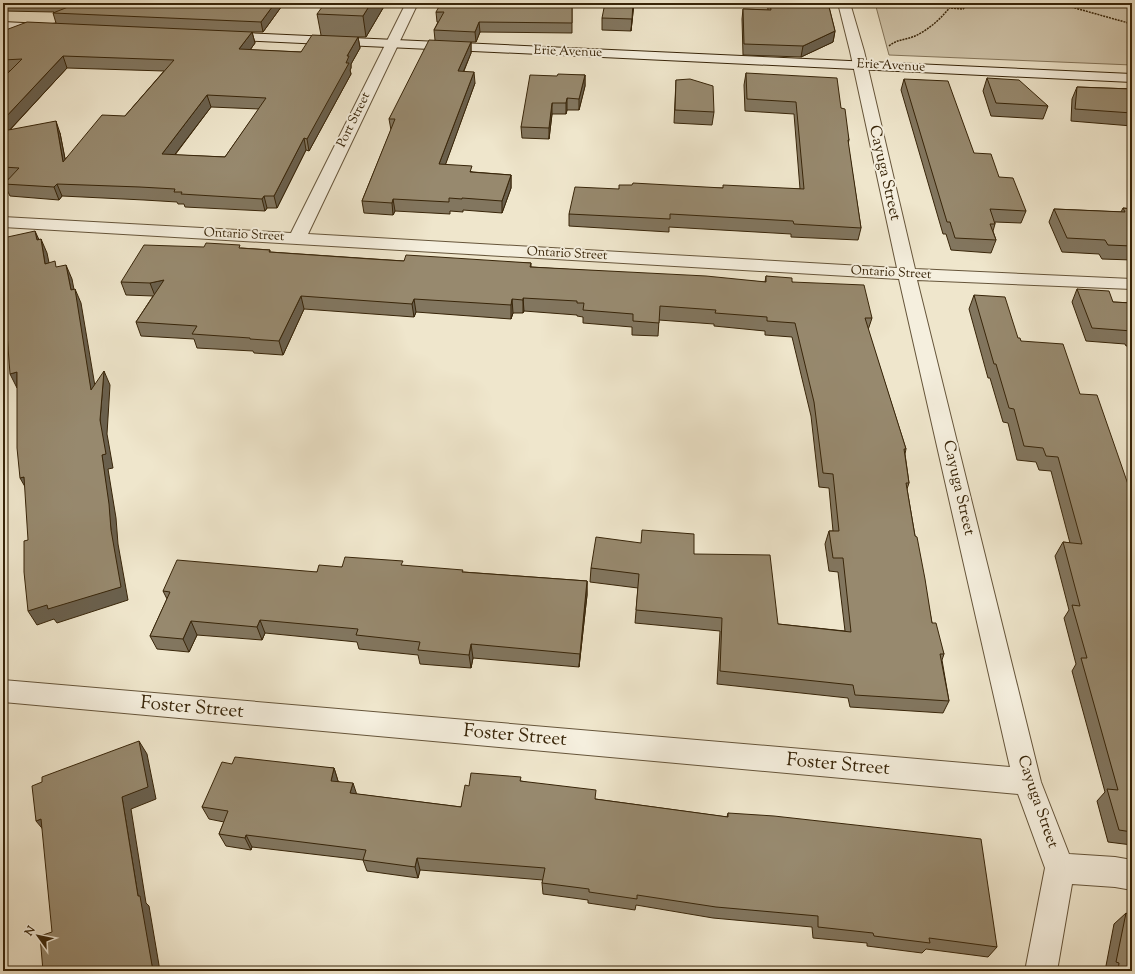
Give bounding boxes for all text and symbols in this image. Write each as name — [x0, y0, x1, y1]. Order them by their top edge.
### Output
street label: Erie Avenue — [533, 42, 603, 62]
street label: Erie Avenue — [856, 55, 926, 77]
street label: Port Street — [333, 89, 375, 151]
street label: Cayuga Street — [862, 123, 906, 223]
street label: Ontario Street — [203, 224, 285, 246]
street label: Ontario Street — [526, 243, 608, 265]
street label: Ontario Street — [850, 262, 932, 284]
street label: Cayuga Street — [936, 438, 980, 538]
street label: Foster Street — [139, 690, 245, 726]
street label: Foster Street — [462, 718, 568, 754]
street label: Foster Street — [785, 747, 891, 783]
street label: Cayuga Street — [1010, 752, 1064, 852]
north arrow — [18, 916, 58, 956]
text: N — [21, 923, 40, 940]

